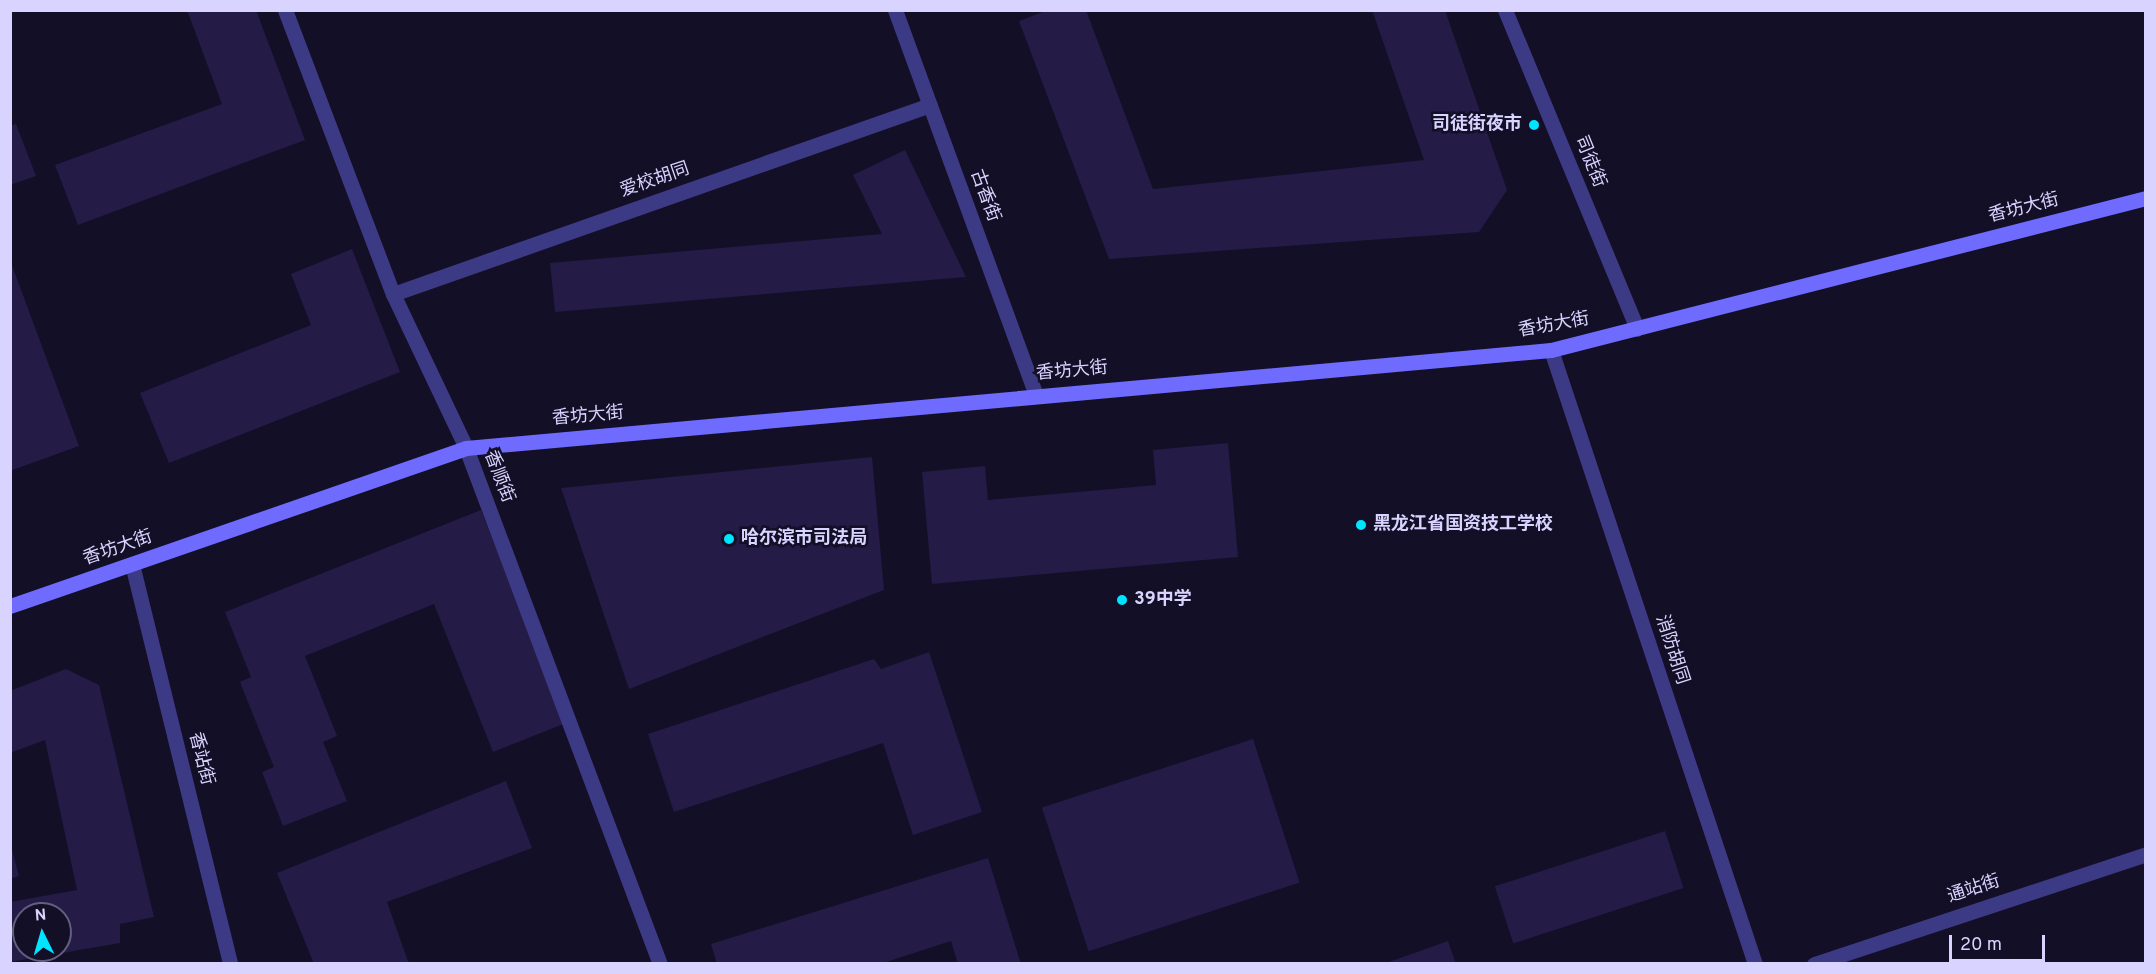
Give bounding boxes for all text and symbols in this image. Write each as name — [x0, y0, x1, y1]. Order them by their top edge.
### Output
place label: 司徒街夜市 — [1432, 114, 1522, 136]
marker: 司徒街夜市 — [1527, 118, 1541, 132]
street label: 司徒街 — [1569, 133, 1609, 191]
street label: 爱校胡同 — [617, 159, 693, 203]
street label: 古香街 — [965, 167, 1003, 225]
street label: 香坊大街 — [1986, 190, 2062, 228]
street label: 香坊大街 — [1517, 309, 1591, 343]
street label: 香坊大街 — [1035, 358, 1109, 386]
street label: 香坊大街 — [551, 403, 625, 431]
street label: 香顺街 — [478, 448, 518, 506]
place label: 黑龙江省国资技工学校 — [1373, 514, 1553, 536]
marker: 黑龙江省国资技工学校 — [1354, 518, 1368, 532]
street label: 香坊大街 — [80, 527, 156, 571]
place label: 哈尔滨市司法局 — [741, 528, 867, 550]
marker: 哈尔滨市司法局 — [722, 532, 736, 546]
place label: 39中学 — [1134, 589, 1192, 611]
marker: 39中学 — [1115, 593, 1129, 607]
street label: 消防胡同 — [1650, 612, 1692, 688]
street label: 香站街 — [183, 730, 217, 788]
street label: 通站街 — [1945, 871, 2003, 909]
north arrow — [12, 902, 72, 962]
text: N — [34, 906, 47, 927]
scale bar — [1952, 923, 2048, 961]
text: 20 m — [1960, 934, 2002, 957]

